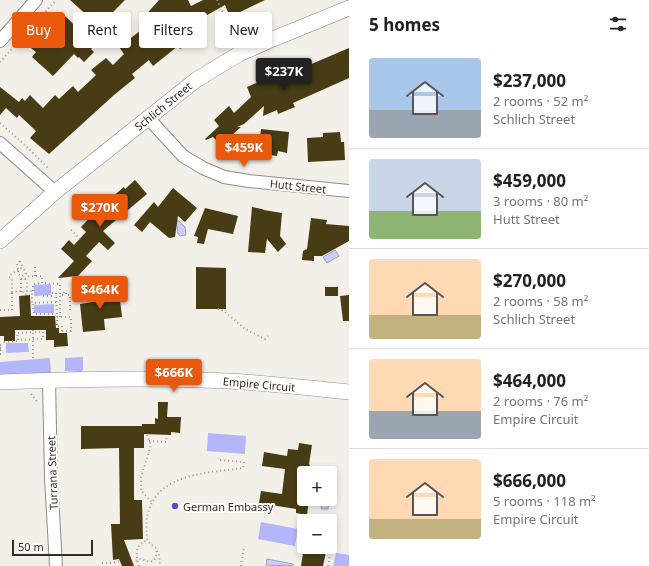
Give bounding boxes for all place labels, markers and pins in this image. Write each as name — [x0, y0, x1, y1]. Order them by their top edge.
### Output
pin: $237K — [256, 58, 312, 92]
pin: $459K — [216, 134, 272, 168]
pin: $270K — [72, 194, 128, 228]
pin: $464K — [72, 276, 128, 310]
pin: $666K — [146, 359, 202, 393]
place label: German Embassy — [183, 499, 274, 514]
marker: German Embassy — [170, 501, 180, 511]

